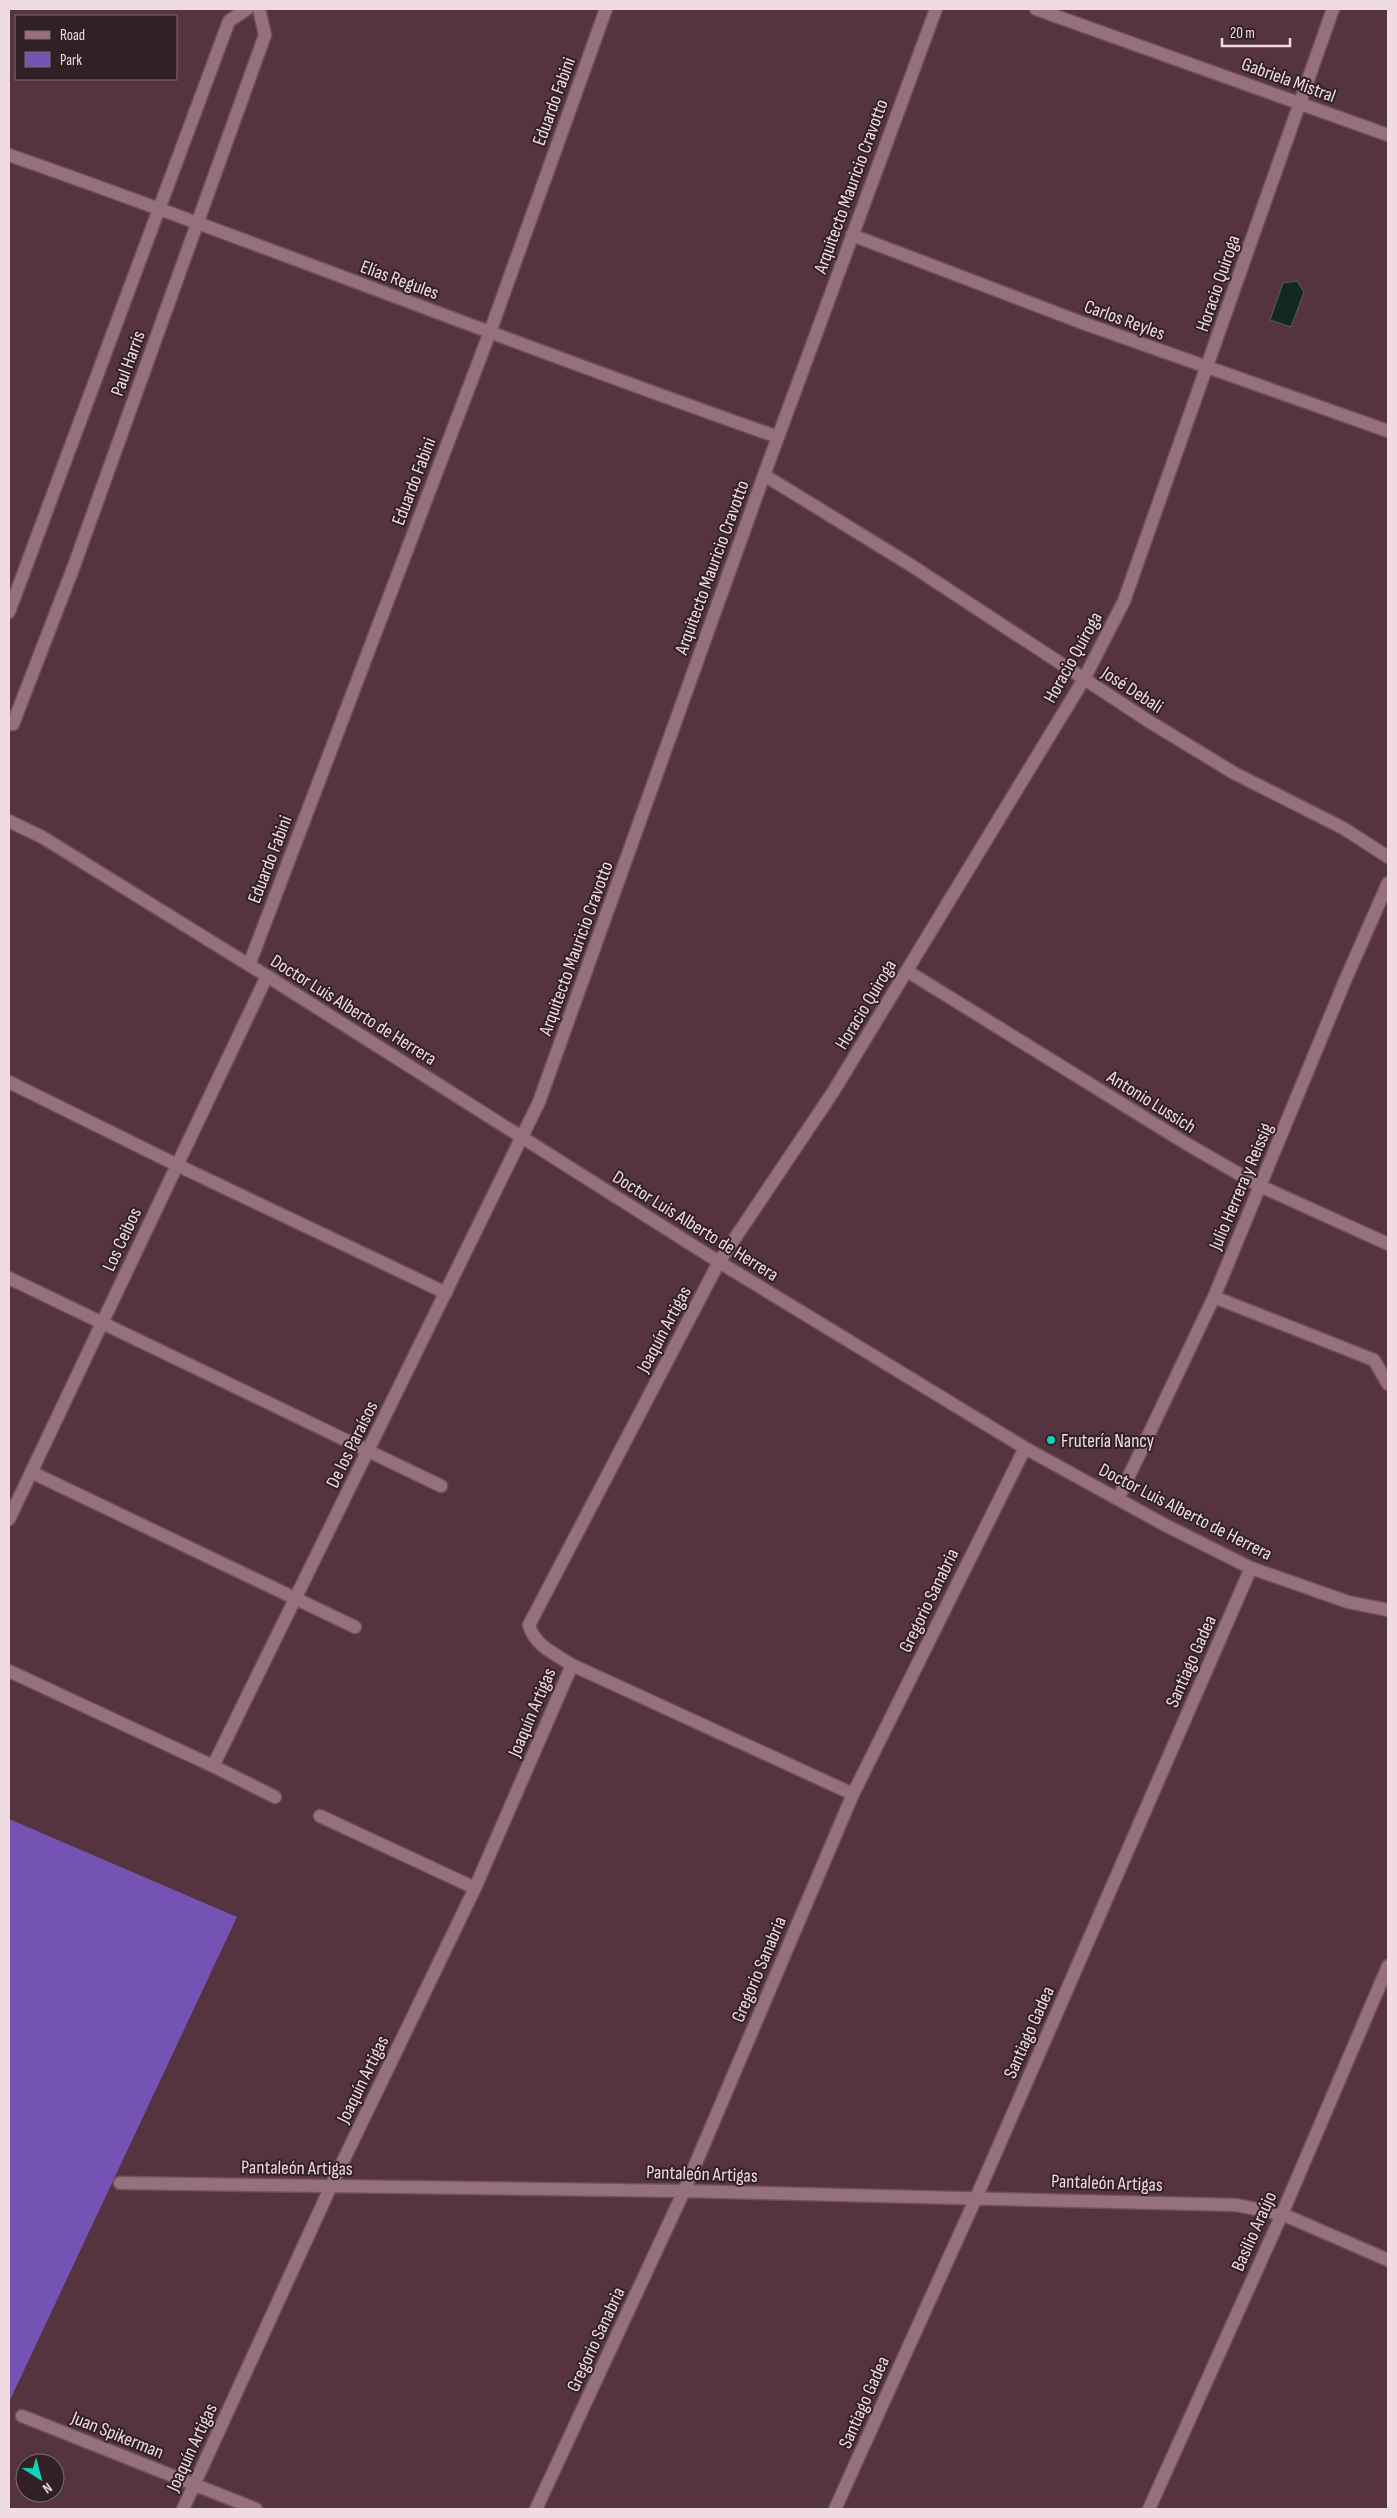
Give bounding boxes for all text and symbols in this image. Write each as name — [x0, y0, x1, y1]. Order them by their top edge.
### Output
legend — [15, 15, 178, 80]
scale bar — [1222, 15, 1290, 47]
text: 20 m — [1230, 24, 1255, 43]
text: Road — [60, 26, 85, 45]
text: Park — [60, 51, 82, 70]
street label: Gabriela Mistral — [1238, 53, 1339, 108]
street label: Eduardo Fabini — [528, 54, 581, 149]
street label: Arquitecto Mauricio Cravotto — [809, 96, 894, 278]
street label: Horacio Quiroga — [1191, 232, 1246, 335]
street label: Elías Regules — [357, 256, 442, 305]
street label: Carlos Reyles — [1081, 295, 1168, 346]
street label: Paul Harris — [106, 328, 151, 399]
street label: Eduardo Fabini — [387, 434, 442, 529]
street label: Arquitecto Mauricio Cravotto — [670, 477, 755, 659]
street label: Horacio Quiroga — [1039, 608, 1108, 707]
street label: José Debali — [1096, 661, 1167, 719]
street label: Eduardo Fabini — [243, 812, 298, 907]
street label: Arquitecto Mauricio Cravotto — [534, 858, 619, 1040]
street label: Doctor Luis Alberto de Herrera — [266, 950, 440, 1071]
street label: Horacio Quiroga — [831, 956, 902, 1054]
street label: Antonio Lussich — [1102, 1065, 1200, 1139]
street label: Julio Herrera y Reissig — [1204, 1119, 1279, 1255]
street label: Doctor Luis Alberto de Herrera — [608, 1166, 782, 1287]
street label: Los Ceibos — [98, 1204, 147, 1275]
street label: Joaquín Artigas — [631, 1282, 697, 1378]
street label: De los Paraísos — [321, 1397, 383, 1492]
place label: Frutería Nancy — [1061, 1430, 1155, 1453]
marker: Frutería Nancy — [1045, 1434, 1057, 1446]
street label: Doctor Luis Alberto de Herrera — [1095, 1459, 1276, 1566]
street label: Gregorio Sanabria — [894, 1545, 964, 1656]
street label: Santiago Gadea — [1161, 1612, 1222, 1711]
street label: Joaquín Artigas — [503, 1664, 562, 1762]
street label: Gregorio Sanabria — [727, 1913, 792, 2026]
street label: Santiago Gadea — [999, 1983, 1060, 2082]
street label: Joaquín Artigas — [332, 2032, 394, 2128]
street label: Pantaleón Artigas — [241, 2156, 353, 2181]
street label: Pantaleón Artigas — [646, 2161, 758, 2188]
street label: Pantaleón Artigas — [1051, 2170, 1163, 2197]
street label: Basilio Araújo — [1227, 2188, 1282, 2275]
street label: Gregorio Sanabria — [562, 2284, 631, 2396]
street label: Santiago Gadea — [834, 2353, 895, 2452]
street label: Joaquín Artigas — [162, 2400, 223, 2496]
street label: Juan Spikerman — [67, 2406, 167, 2464]
north arrow — [15, 2453, 65, 2503]
text: N — [39, 2479, 55, 2497]

